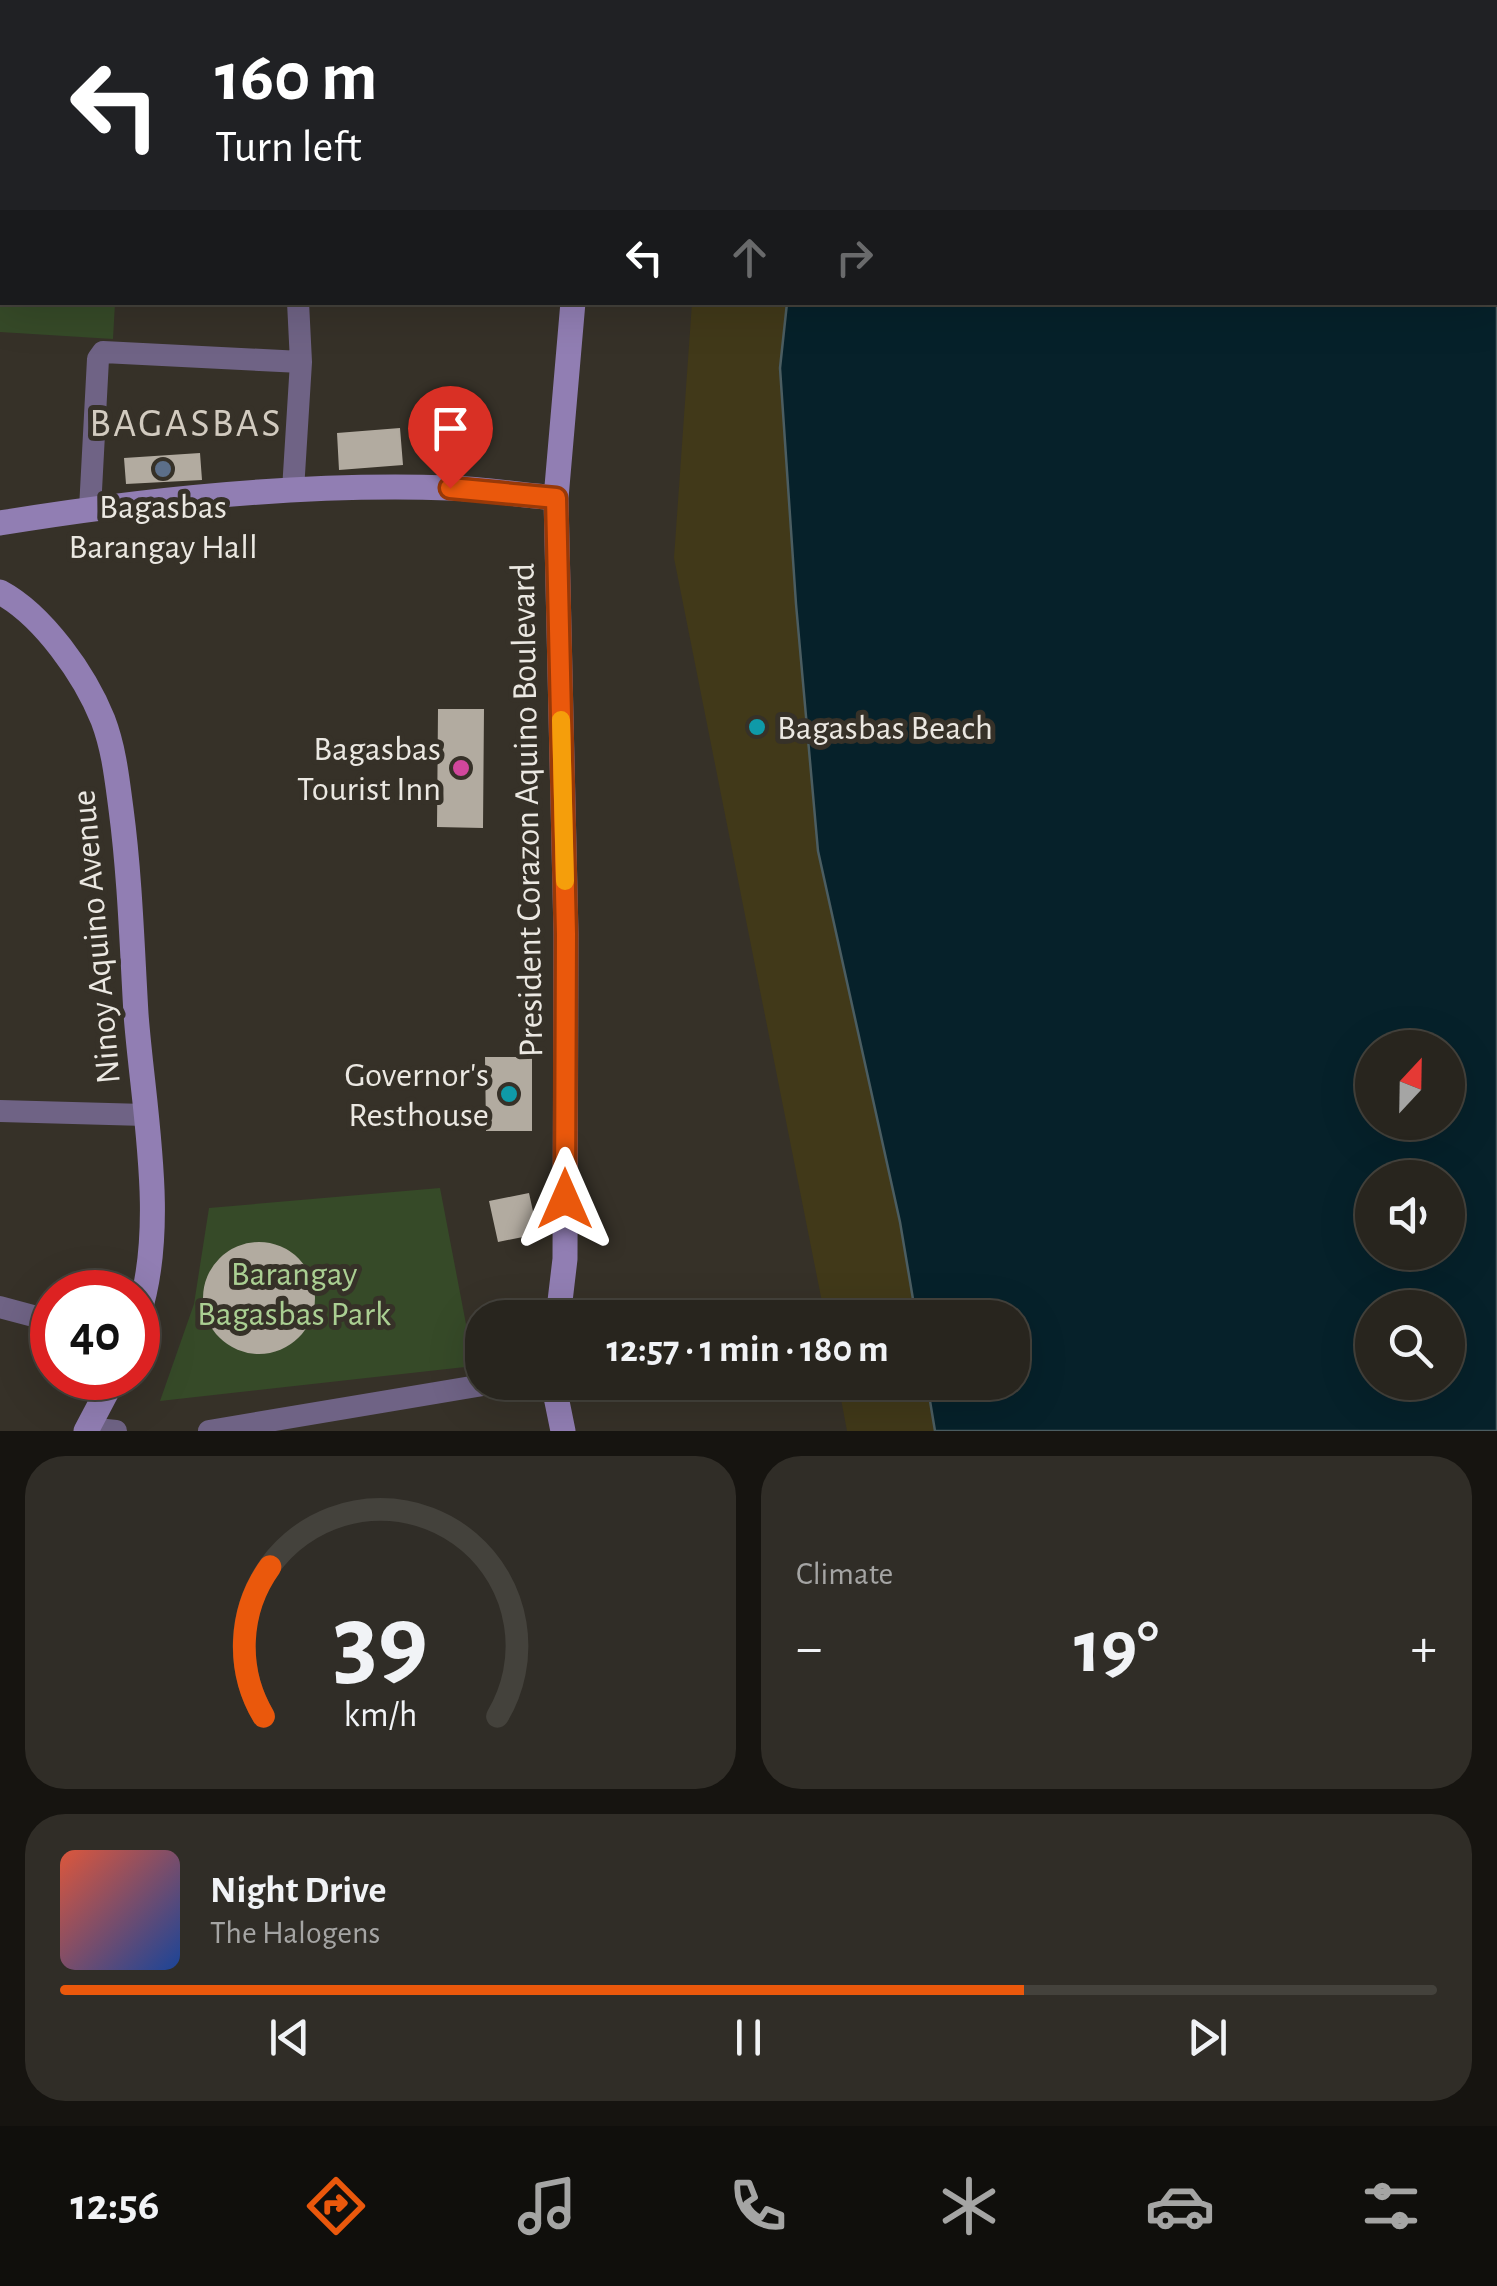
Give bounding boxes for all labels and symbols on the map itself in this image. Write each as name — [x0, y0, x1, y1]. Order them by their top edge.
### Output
pin — [408, 386, 493, 489]
district label: BAGASBAS — [89, 404, 283, 444]
marker: Bagasbas Barangay Hall — [152, 458, 174, 480]
place label: Bagasbas Barangay Hall — [68, 490, 258, 565]
street label: President Corazon Aquino Boulevard — [506, 563, 549, 1057]
place label: Bagasbas Beach — [777, 711, 993, 746]
marker: Bagasbas Beach — [746, 716, 768, 738]
place label: Bagasbas Tourist Inn — [297, 732, 441, 807]
marker: Bagasbas Tourist Inn — [450, 757, 472, 779]
street label: Ninoy Aquino Avenue — [66, 789, 127, 1085]
north arrow — [1355, 1030, 1465, 1140]
place label: Governor's Resthouse — [345, 1058, 489, 1133]
marker: Governor's Resthouse — [498, 1083, 520, 1105]
position arrow — [513, 1147, 617, 1251]
park label: Barangay Bagasbas Park — [197, 1257, 391, 1332]
speed limit sign: 40 — [30, 1270, 160, 1400]

